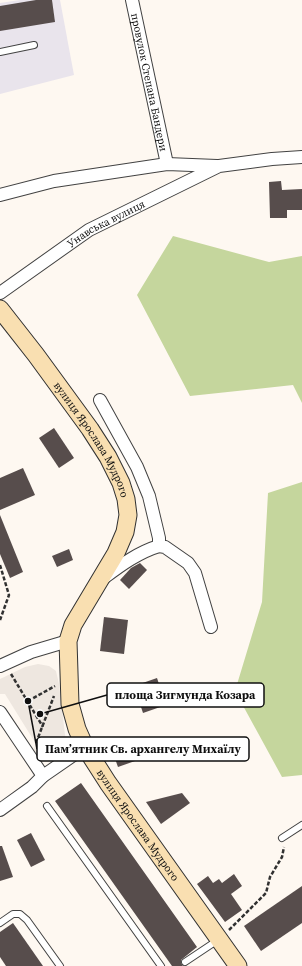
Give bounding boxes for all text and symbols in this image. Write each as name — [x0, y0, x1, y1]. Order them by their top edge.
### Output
street label: провулок Степана Бандери — [127, 12, 172, 153]
street label: Унавська вулиця — [64, 196, 148, 251]
street label: вулиця Ярослава Мудрого — [50, 379, 133, 499]
callout: площа Зигмунда Козара — [107, 683, 264, 707]
text: площа Зигмунда Козара — [115, 687, 256, 703]
callout: Пам’ятник Св. архангелу Михаїлу — [37, 737, 249, 761]
text: Пам’ятник Св. архангелу Михаїлу — [45, 741, 242, 757]
street label: вулиця Ярослава Мудрого — [93, 766, 183, 884]

